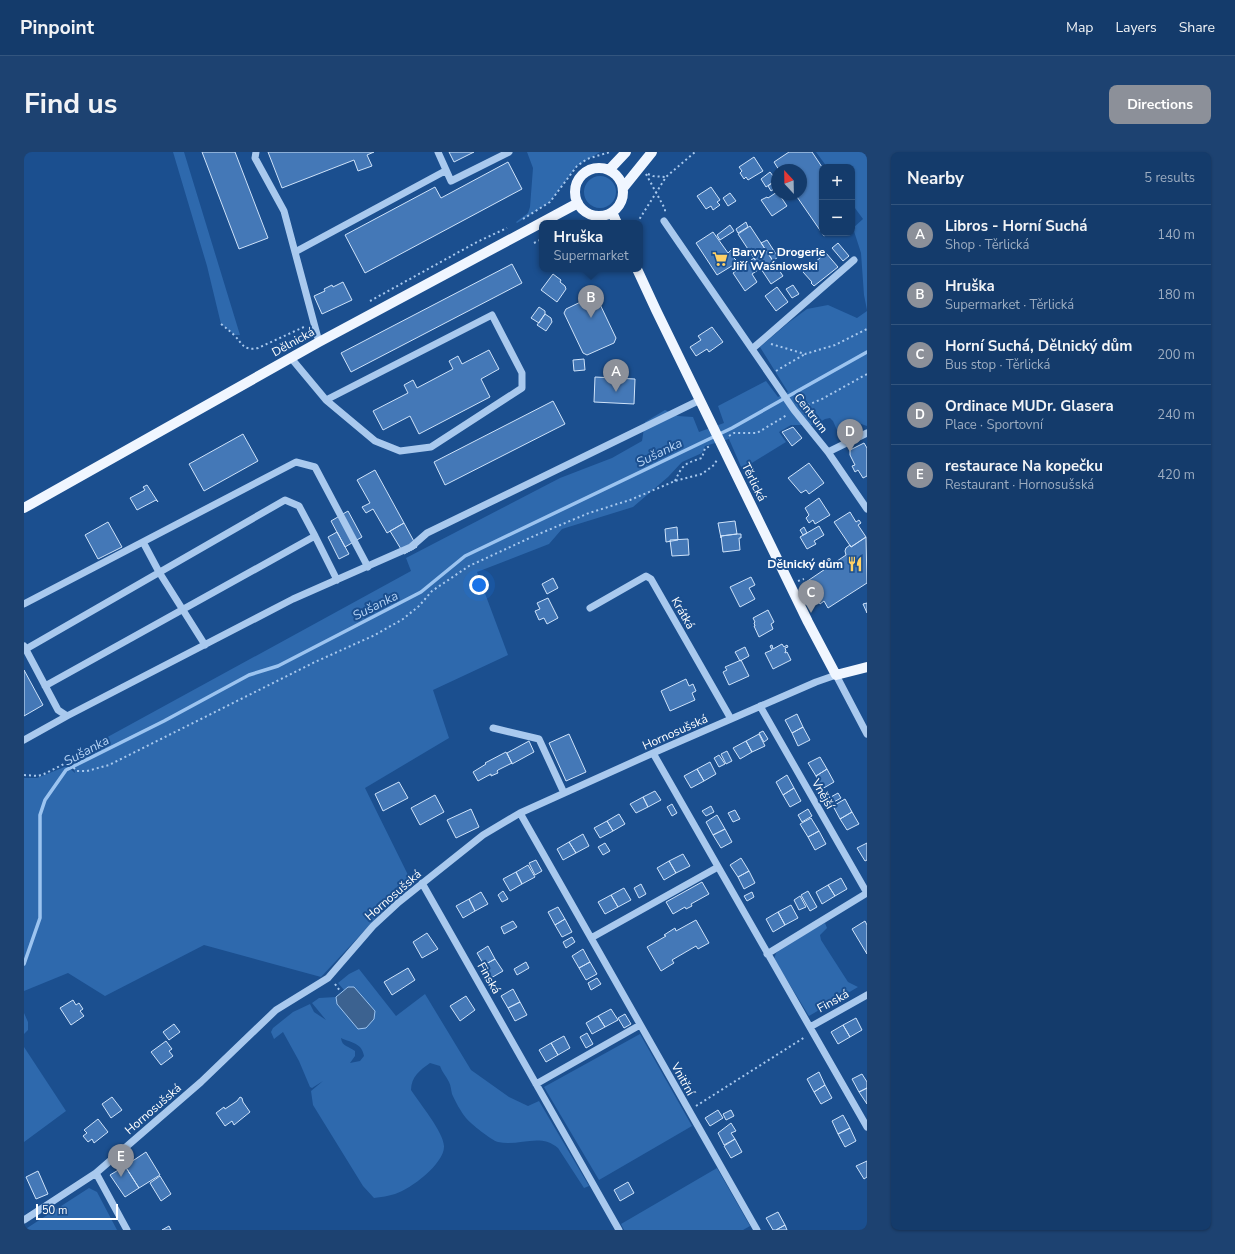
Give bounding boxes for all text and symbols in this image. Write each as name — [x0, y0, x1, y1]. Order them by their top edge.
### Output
text: Pinpoint — [20, 15, 94, 41]
text: Map — [1066, 18, 1093, 37]
text: Layers — [1115, 18, 1157, 37]
text: Share — [1179, 18, 1215, 37]
text: Find us — [24, 85, 118, 123]
button: Directions — [1109, 85, 1211, 124]
north arrow — [771, 164, 807, 200]
map controls — [819, 164, 855, 236]
button: + — [819, 164, 855, 200]
text: Nearby — [907, 167, 964, 190]
text: 5 results — [1144, 169, 1195, 187]
button: − — [819, 200, 855, 236]
text: Libros - Horní Suchá — [945, 216, 1088, 236]
popup — [539, 220, 643, 272]
text: A — [915, 226, 925, 244]
text: 140 m — [1157, 226, 1195, 244]
text: Hruška — [554, 227, 603, 247]
text: Shop · Těrlická — [945, 236, 1029, 254]
place label: Barvy - Drogerie Jiří Waśniowski — [731, 244, 826, 274]
text: Supermarket — [554, 247, 628, 265]
supermarket icon: Barvy - Drogerie Jiří Waśniowski — [711, 250, 729, 268]
text: Hruška — [945, 276, 995, 296]
pin: B — [578, 285, 604, 318]
text: B — [916, 286, 924, 304]
text: 180 m — [1157, 286, 1195, 304]
text: Supermarket · Těrlická — [945, 296, 1074, 314]
street label: Dělnická — [269, 324, 317, 360]
text: Horní Suchá, Dělnický dům — [945, 336, 1132, 356]
text: C — [916, 346, 924, 364]
text: 200 m — [1157, 346, 1195, 364]
text: Bus stop · Těrlická — [945, 356, 1050, 374]
pin: A — [603, 359, 629, 392]
street label: Centrum — [790, 390, 832, 436]
text: Ordinace MUDr. Glasera — [945, 396, 1114, 416]
text: D — [915, 406, 925, 424]
text: 240 m — [1157, 406, 1195, 424]
text: Place · Sportovní — [945, 416, 1043, 434]
pin: D — [837, 419, 863, 452]
water label: Sušanka — [633, 434, 686, 472]
text: restaurace Na kopečku — [945, 456, 1103, 476]
street label: Těrlická — [738, 460, 770, 504]
text: E — [916, 466, 924, 484]
text: 420 m — [1157, 466, 1195, 484]
text: Restaurant · Hornosušská — [945, 476, 1094, 494]
restaurant icon: Dělnický dům — [846, 555, 864, 573]
place label: Dělnický dům — [767, 556, 843, 572]
your location — [469, 575, 489, 595]
pin: C — [798, 580, 824, 613]
water label: Sušanka — [349, 587, 402, 625]
street label: Krátká — [667, 594, 699, 632]
street label: Hornosušská — [640, 710, 710, 754]
water label: Sušanka — [61, 731, 112, 770]
street label: Vnější — [808, 775, 839, 813]
street label: Hornosušská — [361, 866, 425, 924]
street label: Finská — [474, 959, 504, 997]
street label: Finská — [814, 986, 852, 1016]
street label: Vnitřní — [667, 1059, 699, 1099]
street label: Hornosušská — [121, 1080, 185, 1138]
pin: E — [108, 1144, 134, 1177]
scale bar — [36, 1202, 118, 1221]
text: 50 m — [42, 1203, 67, 1218]

